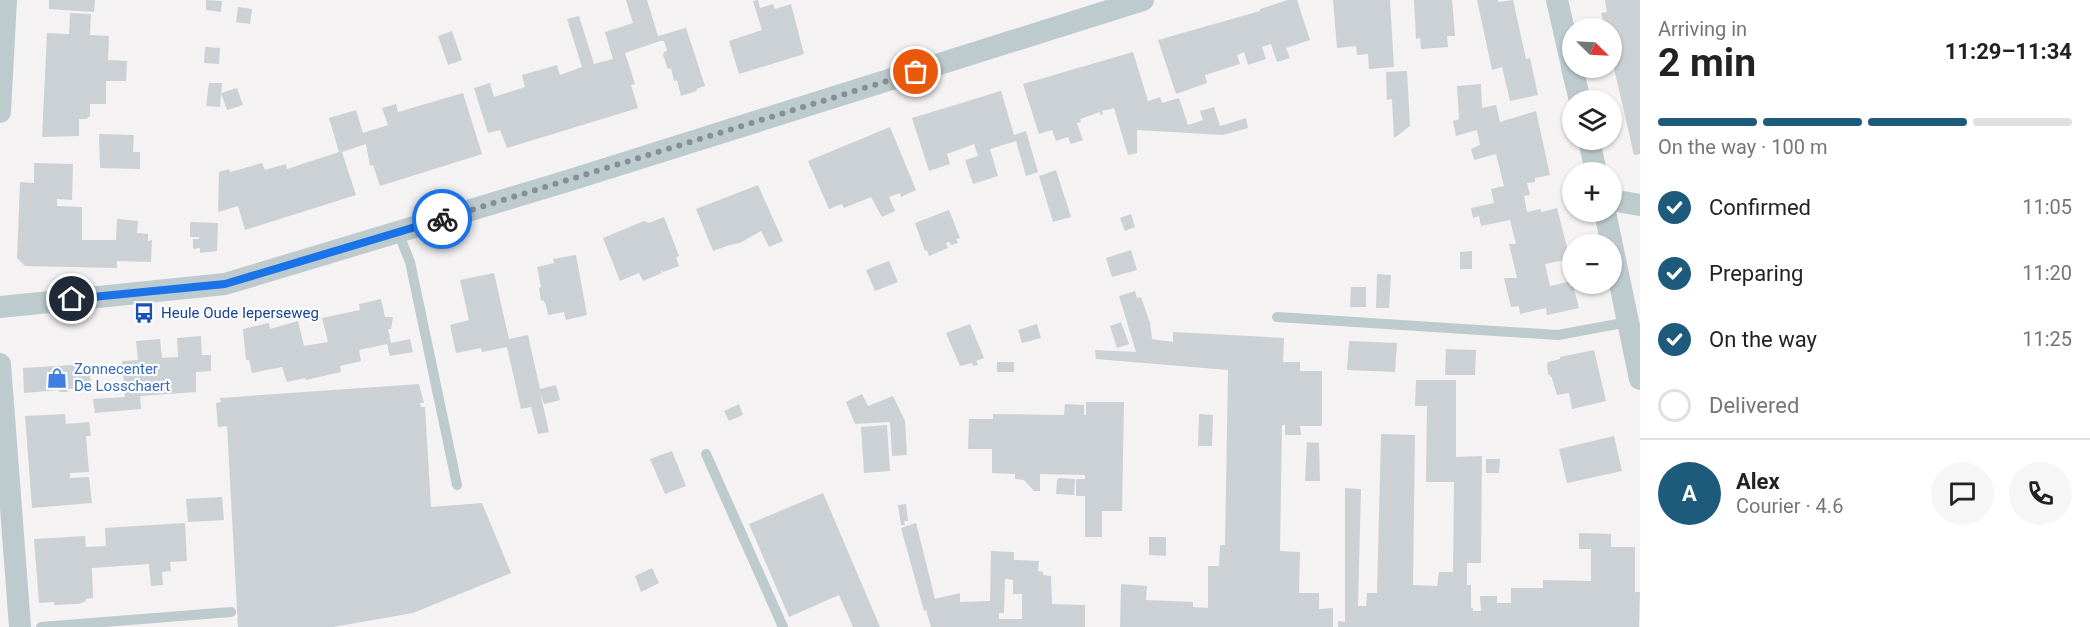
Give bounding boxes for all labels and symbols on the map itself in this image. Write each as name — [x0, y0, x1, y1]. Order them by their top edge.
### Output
north arrow — [1562, 18, 1622, 78]
pin — [890, 46, 941, 97]
courier — [412, 189, 472, 249]
pin — [46, 273, 97, 324]
bus stop icon: Heule Oude Ieperseweg — [132, 301, 156, 325]
place label: Heule Oude Ieperseweg — [161, 304, 319, 322]
place label: Zonnecenter De Losschaert — [74, 360, 170, 395]
shop icon: Zonnecenter De Losschaert — [45, 366, 69, 390]

